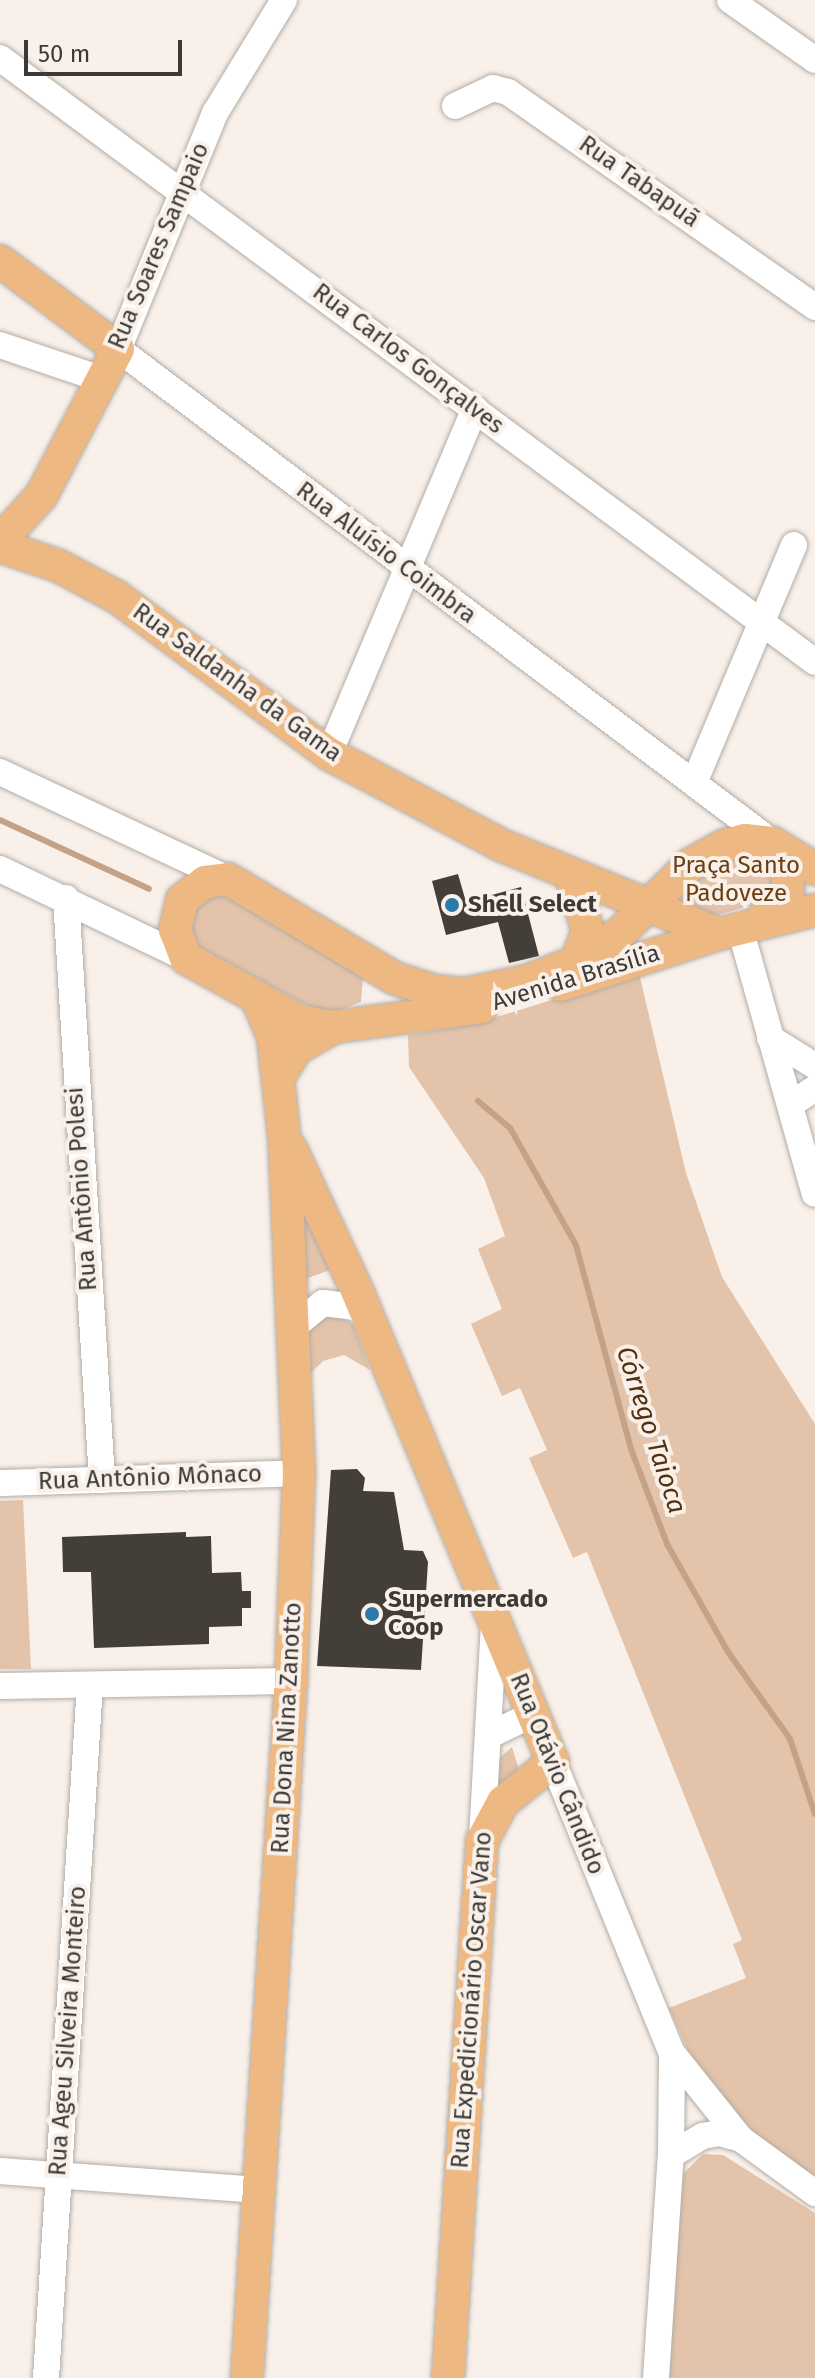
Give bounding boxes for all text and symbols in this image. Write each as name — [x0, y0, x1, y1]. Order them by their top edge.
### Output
scale bar — [28, 24, 186, 74]
text: 50 m — [38, 40, 90, 68]
street label: Rua Tabapuã — [573, 130, 705, 234]
street label: Rua Soares Sampaio — [102, 138, 216, 354]
street label: Rua Carlos Gonçalves — [307, 278, 509, 440]
street label: Rua Aluísio Coimbra — [290, 476, 482, 630]
street label: Rua Saldanha da Gama — [127, 598, 347, 768]
park label: Praça Santo Padoveze — [672, 852, 800, 908]
place label: Shell Select — [468, 891, 597, 919]
marker: Shell Select — [443, 896, 461, 914]
street label: Avenida Brasília — [489, 939, 663, 1017]
street label: Rua Antônio Polesi — [61, 1086, 103, 1292]
water label: Córrego Taioca — [609, 1343, 693, 1517]
street label: Rua Antônio Mônaco — [38, 1460, 262, 1496]
place label: Supermercado Coop — [388, 1586, 548, 1642]
street label: Rua Dona Nina Zanotto — [266, 1602, 308, 1854]
marker: Supermercado Coop — [363, 1605, 381, 1623]
street label: Rua Otávio Cândido — [503, 1669, 611, 1879]
street label: Rua Expedicionário Oscar Vano — [446, 1830, 498, 2170]
street label: Rua Ageu Silveira Monteiro — [43, 1885, 93, 2177]

